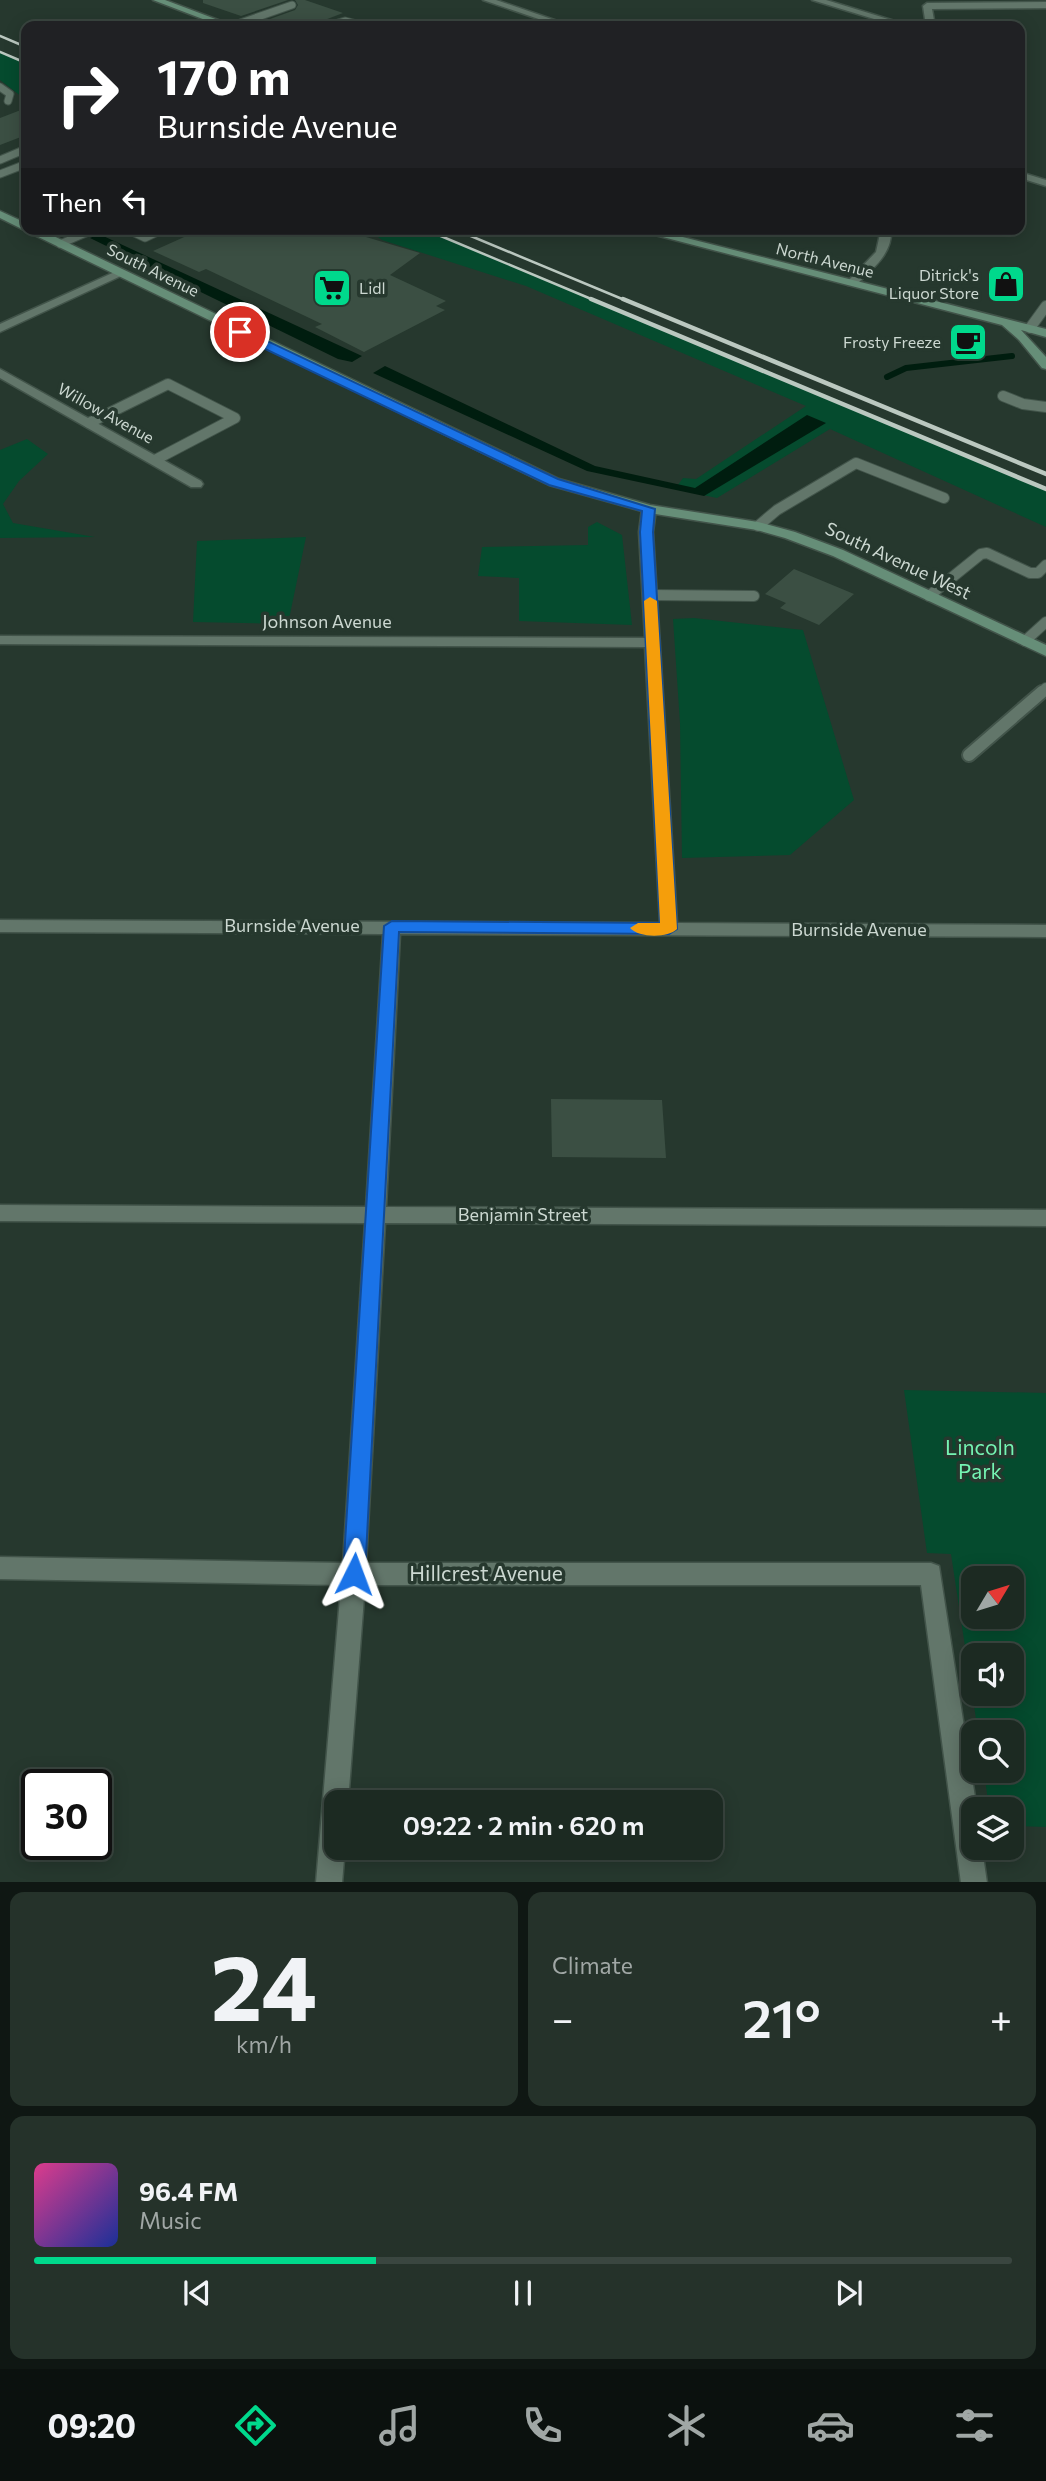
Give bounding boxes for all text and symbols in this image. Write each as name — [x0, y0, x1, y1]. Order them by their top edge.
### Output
text: 170 m — [157, 45, 290, 105]
icon: right — [42, 49, 133, 140]
text: Burnside Avenue — [157, 105, 398, 145]
icon: left — [116, 182, 154, 220]
text: Then — [42, 186, 102, 217]
street label: North Avenue — [774, 238, 876, 281]
street label: South Avenue — [104, 239, 202, 300]
shop icon: Ditrick's Liquor Store — [985, 263, 1027, 305]
place label: Ditrick's Liquor Store — [889, 265, 979, 302]
supermarket icon: Lidl — [311, 267, 353, 309]
place label: Lidl — [359, 278, 386, 297]
pin — [210, 302, 270, 362]
icon: arrive — [221, 313, 259, 351]
cafe icon: Frosty Freeze — [947, 321, 989, 363]
place label: Frosty Freeze — [843, 332, 941, 351]
street label: Willow Avenue — [55, 378, 158, 447]
street label: South Avenue West — [822, 517, 975, 603]
street label: Johnson Avenue — [262, 610, 392, 632]
street label: Burnside Avenue — [224, 914, 360, 936]
street label: Burnside Avenue — [791, 918, 927, 940]
street label: Benjamin Street — [458, 1203, 588, 1225]
park label: Lincoln Park — [945, 1434, 1015, 1483]
position arrow — [317, 1537, 391, 1611]
street label: Hillcrest Avenue — [409, 1560, 563, 1585]
north arrow — [961, 1566, 1024, 1629]
map controls — [961, 1566, 1024, 1860]
button: sound — [961, 1643, 1024, 1706]
button: search — [961, 1720, 1024, 1783]
speed limit sign: 30 — [21, 1769, 112, 1860]
button: layers — [961, 1797, 1024, 1860]
text: 09:22 · 2 min · 620 m — [403, 1809, 644, 1840]
text: 24 — [211, 1928, 317, 2040]
text: Climate — [552, 1951, 633, 1979]
text: 21° — [742, 1985, 821, 2049]
text: − — [552, 1994, 574, 2041]
text: + — [990, 1994, 1012, 2041]
text: km/h — [236, 2030, 292, 2058]
text: 96.4 FM — [139, 2175, 238, 2206]
text: Music — [139, 2206, 202, 2234]
icon: previous — [178, 2274, 216, 2312]
icon: pause — [504, 2274, 542, 2312]
icon: next — [830, 2274, 868, 2312]
icon: directions — [231, 2401, 280, 2450]
icon: music — [375, 2401, 424, 2450]
icon: phone — [518, 2401, 567, 2450]
icon: climate — [662, 2401, 711, 2450]
icon: car — [806, 2401, 855, 2450]
icon: filters — [950, 2401, 999, 2450]
text: 09:20 — [47, 2405, 136, 2445]

